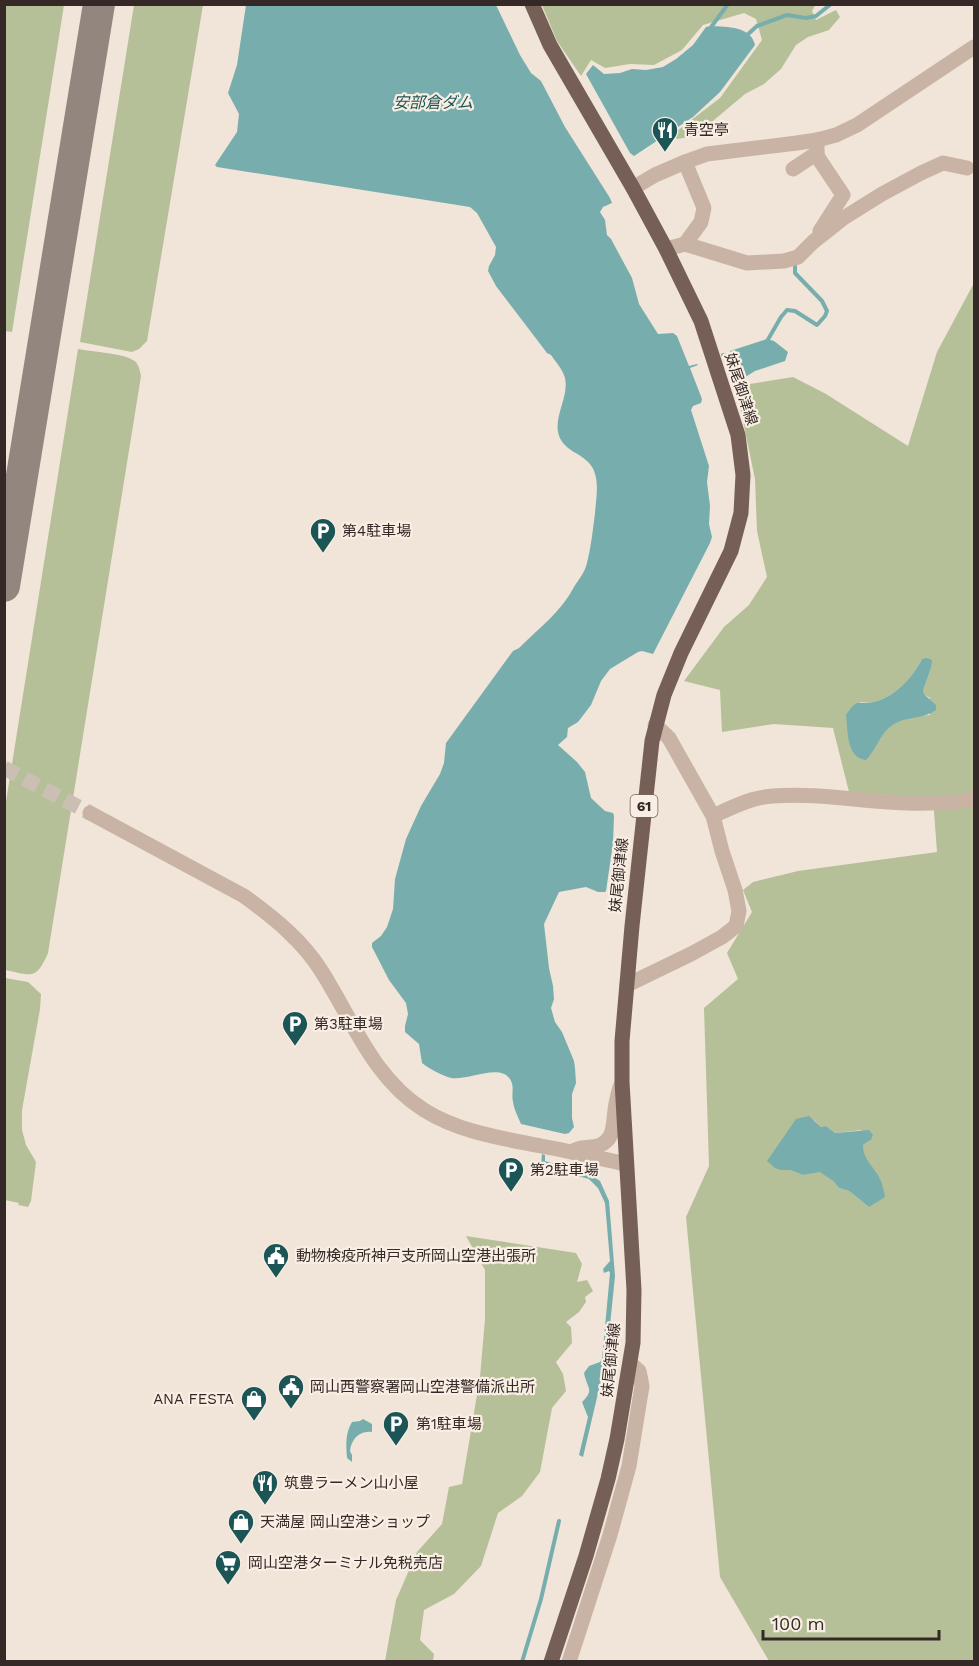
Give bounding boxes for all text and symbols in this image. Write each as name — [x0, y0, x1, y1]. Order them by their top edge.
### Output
water label: 安部倉ダム — [393, 93, 473, 112]
restaurant icon: 青空亭 — [650, 115, 680, 153]
place label: 青空亭 — [684, 121, 729, 139]
street label: 妹尾御津線 — [721, 351, 761, 427]
parking icon: 第4駐車場 — [308, 516, 338, 554]
place label: 第4駐車場 — [342, 522, 411, 540]
road number: 61 — [630, 795, 658, 817]
street label: 妹尾御津線 — [606, 837, 632, 913]
parking icon: 第3駐車場 — [280, 1009, 310, 1047]
place label: 第3駐車場 — [314, 1015, 383, 1033]
parking icon: 第2駐車場 — [496, 1155, 526, 1193]
place label: 第2駐車場 — [530, 1161, 599, 1179]
public building icon: 動物検疫所神戸支所岡山空港出張所 — [261, 1241, 291, 1279]
place label: 動物検疫所神戸支所岡山空港出張所 — [296, 1247, 536, 1265]
street label: 妹尾御津線 — [598, 1322, 624, 1398]
public building icon: 岡山西警察署岡山空港警備派出所 — [276, 1372, 306, 1410]
place label: 岡山西警察署岡山空港警備派出所 — [310, 1378, 535, 1396]
shop icon: ANA FESTA — [239, 1384, 269, 1422]
place label: ANA FESTA — [153, 1390, 234, 1408]
parking icon: 第1駐車場 — [381, 1409, 411, 1447]
place label: 第1駐車場 — [416, 1415, 482, 1433]
restaurant icon: 筑豊ラーメン山小屋 — [250, 1468, 280, 1506]
place label: 筑豊ラーメン山小屋 — [284, 1474, 418, 1492]
shop icon: 天満屋 岡山空港ショップ — [226, 1507, 256, 1545]
place label: 天満屋 岡山空港ショップ — [260, 1513, 430, 1531]
supermarket icon: 岡山空港ターミナル免税売店 — [213, 1548, 243, 1586]
place label: 岡山空港ターミナル免税売店 — [248, 1554, 443, 1572]
scale bar — [763, 1603, 938, 1641]
text: 100 m — [772, 1613, 825, 1634]

